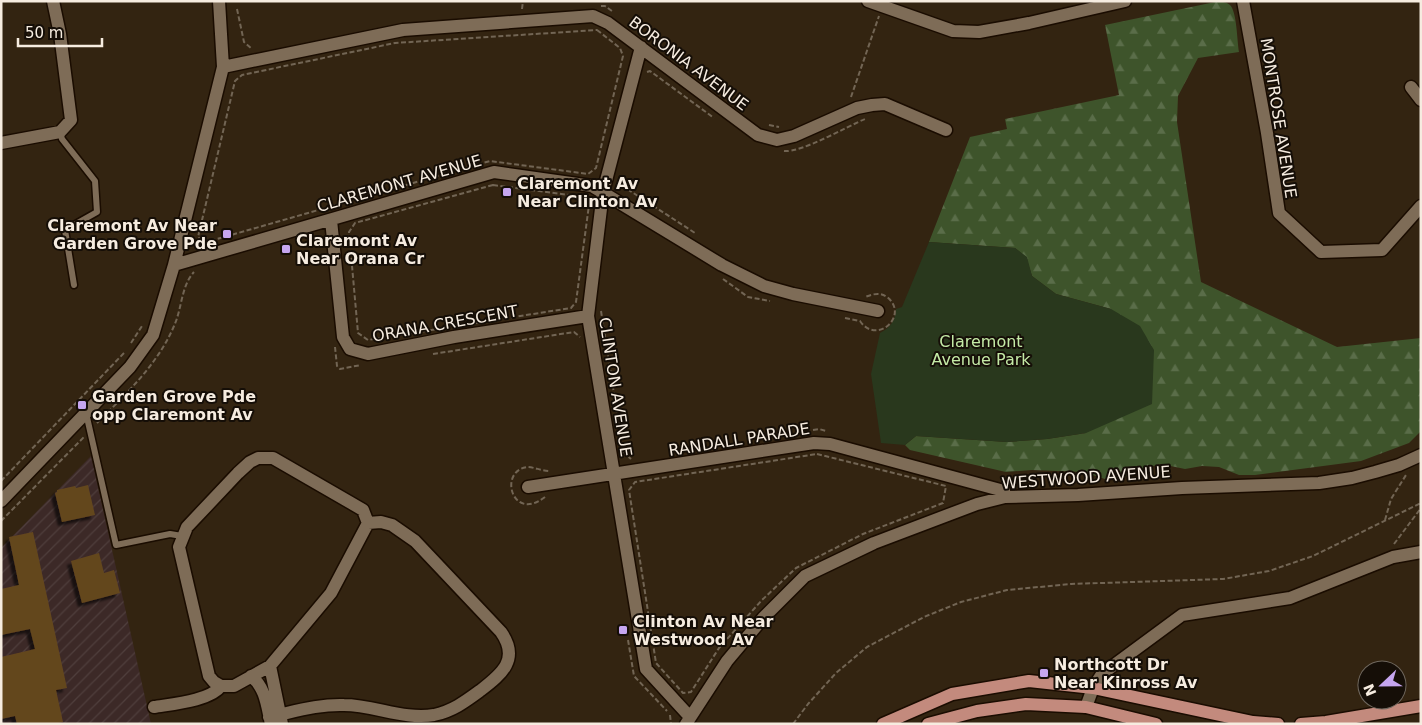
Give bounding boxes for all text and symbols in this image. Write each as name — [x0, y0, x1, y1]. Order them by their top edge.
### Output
street label: BORONIA AVENUE — [625, 12, 752, 114]
scale bar — [18, 15, 101, 47]
text: 50 m — [25, 24, 63, 42]
street label: MONTROSE AVENUE — [1256, 37, 1301, 200]
street label: CLAREMONT AVENUE — [315, 151, 484, 216]
place label: Claremont Av Near Clinton Av — [517, 174, 658, 211]
marker: Claremont Av Near Clinton Av — [501, 186, 513, 198]
place label: Claremont Av Near Garden Grove Pde — [47, 216, 217, 253]
marker: Claremont Av Near Garden Grove Pde — [221, 228, 233, 240]
place label: Claremont Av Near Orana Cr — [296, 231, 424, 268]
marker: Claremont Av Near Orana Cr — [280, 243, 292, 255]
street label: ORANA CRESCENT — [371, 301, 520, 346]
street label: CLINTON AVENUE — [595, 316, 636, 458]
park label: Claremont Avenue Park — [931, 332, 1031, 369]
place label: Garden Grove Pde opp Claremont Av — [92, 387, 256, 424]
marker: Garden Grove Pde opp Claremont Av — [76, 399, 88, 411]
street label: RANDALL PARADE — [667, 419, 811, 460]
street label: WESTWOOD AVENUE — [1001, 462, 1171, 493]
place label: Clinton Av Near Westwood Av — [633, 612, 774, 649]
marker: Clinton Av Near Westwood Av — [617, 624, 629, 636]
place label: Northcott Dr Near Kinross Av — [1054, 655, 1198, 692]
north arrow — [1357, 660, 1407, 710]
marker: Northcott Dr Near Kinross Av — [1038, 667, 1050, 679]
text: N — [1360, 681, 1380, 698]

